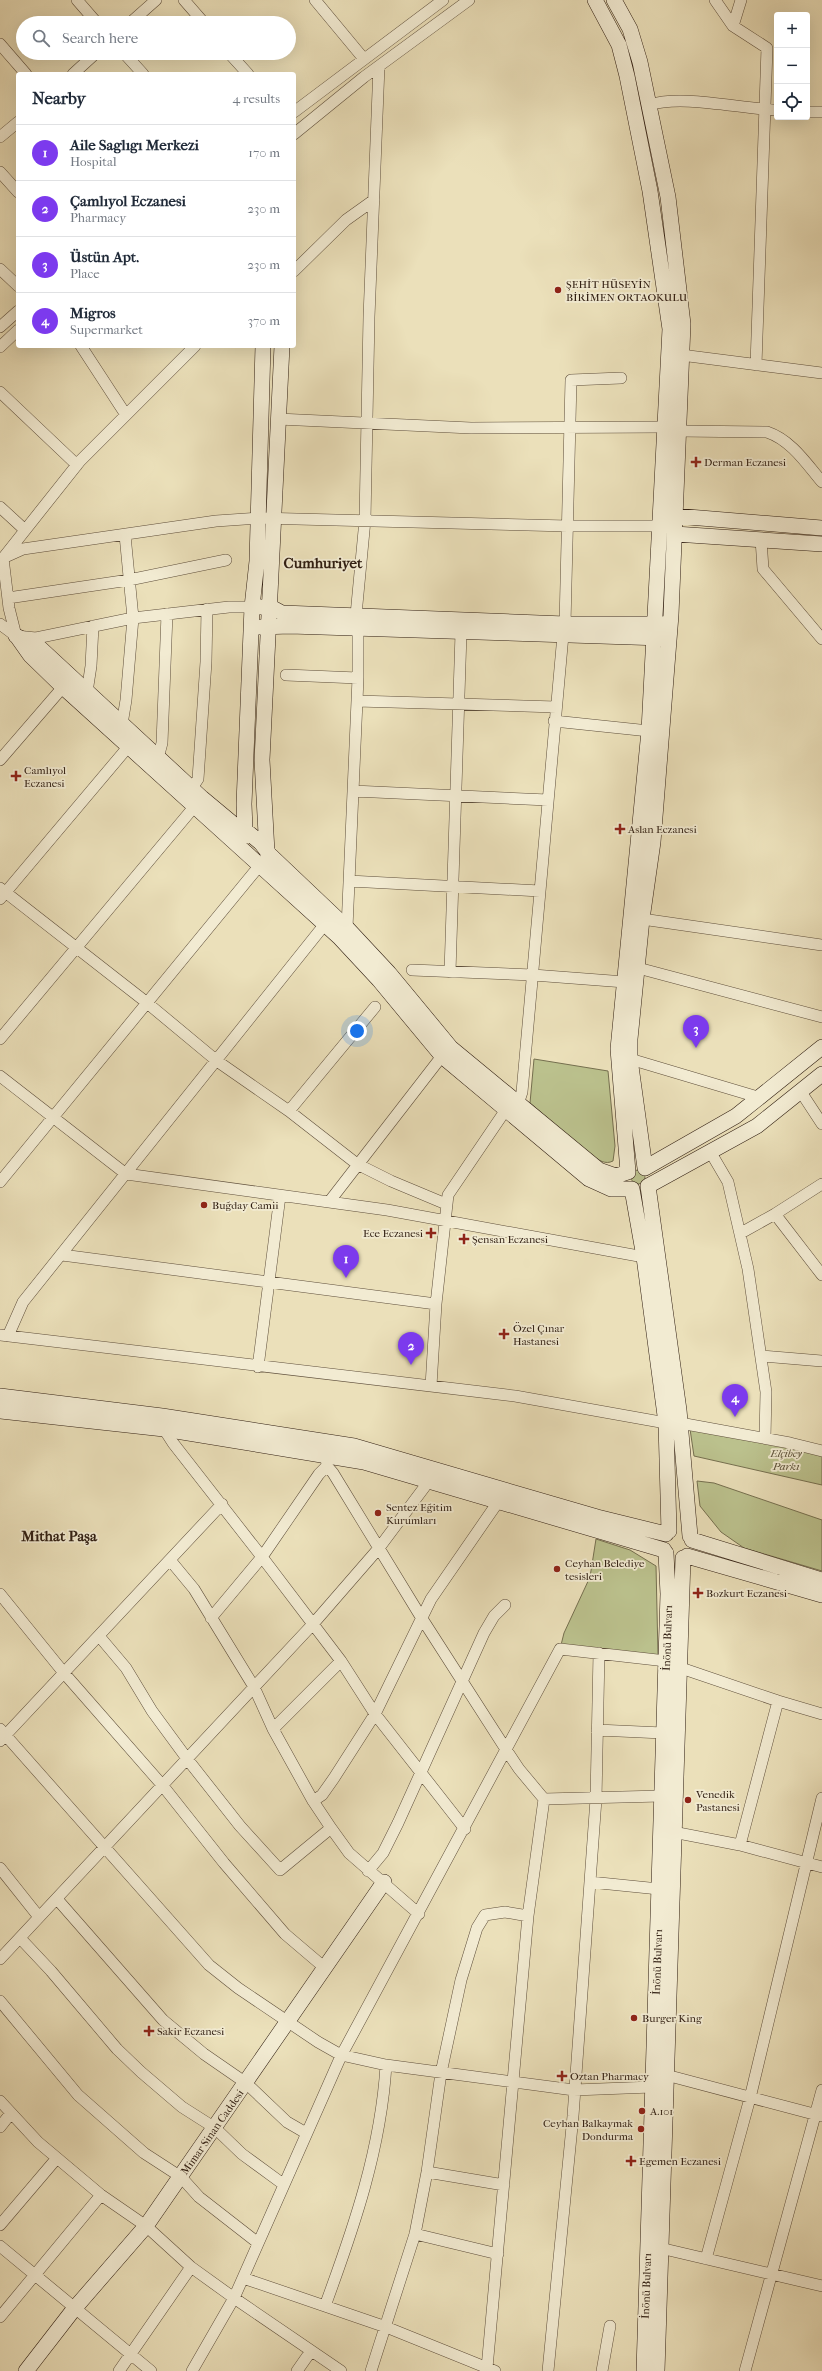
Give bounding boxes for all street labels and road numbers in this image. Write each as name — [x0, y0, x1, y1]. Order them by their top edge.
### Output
street label: İnönü Bulvarı — [660, 1604, 675, 1671]
street label: İnönü Bulvarı — [650, 1928, 665, 1995]
street label: Mimar Sinan Caddesi — [178, 2087, 247, 2177]
street label: İnönü Bulvarı — [639, 2252, 654, 2319]

